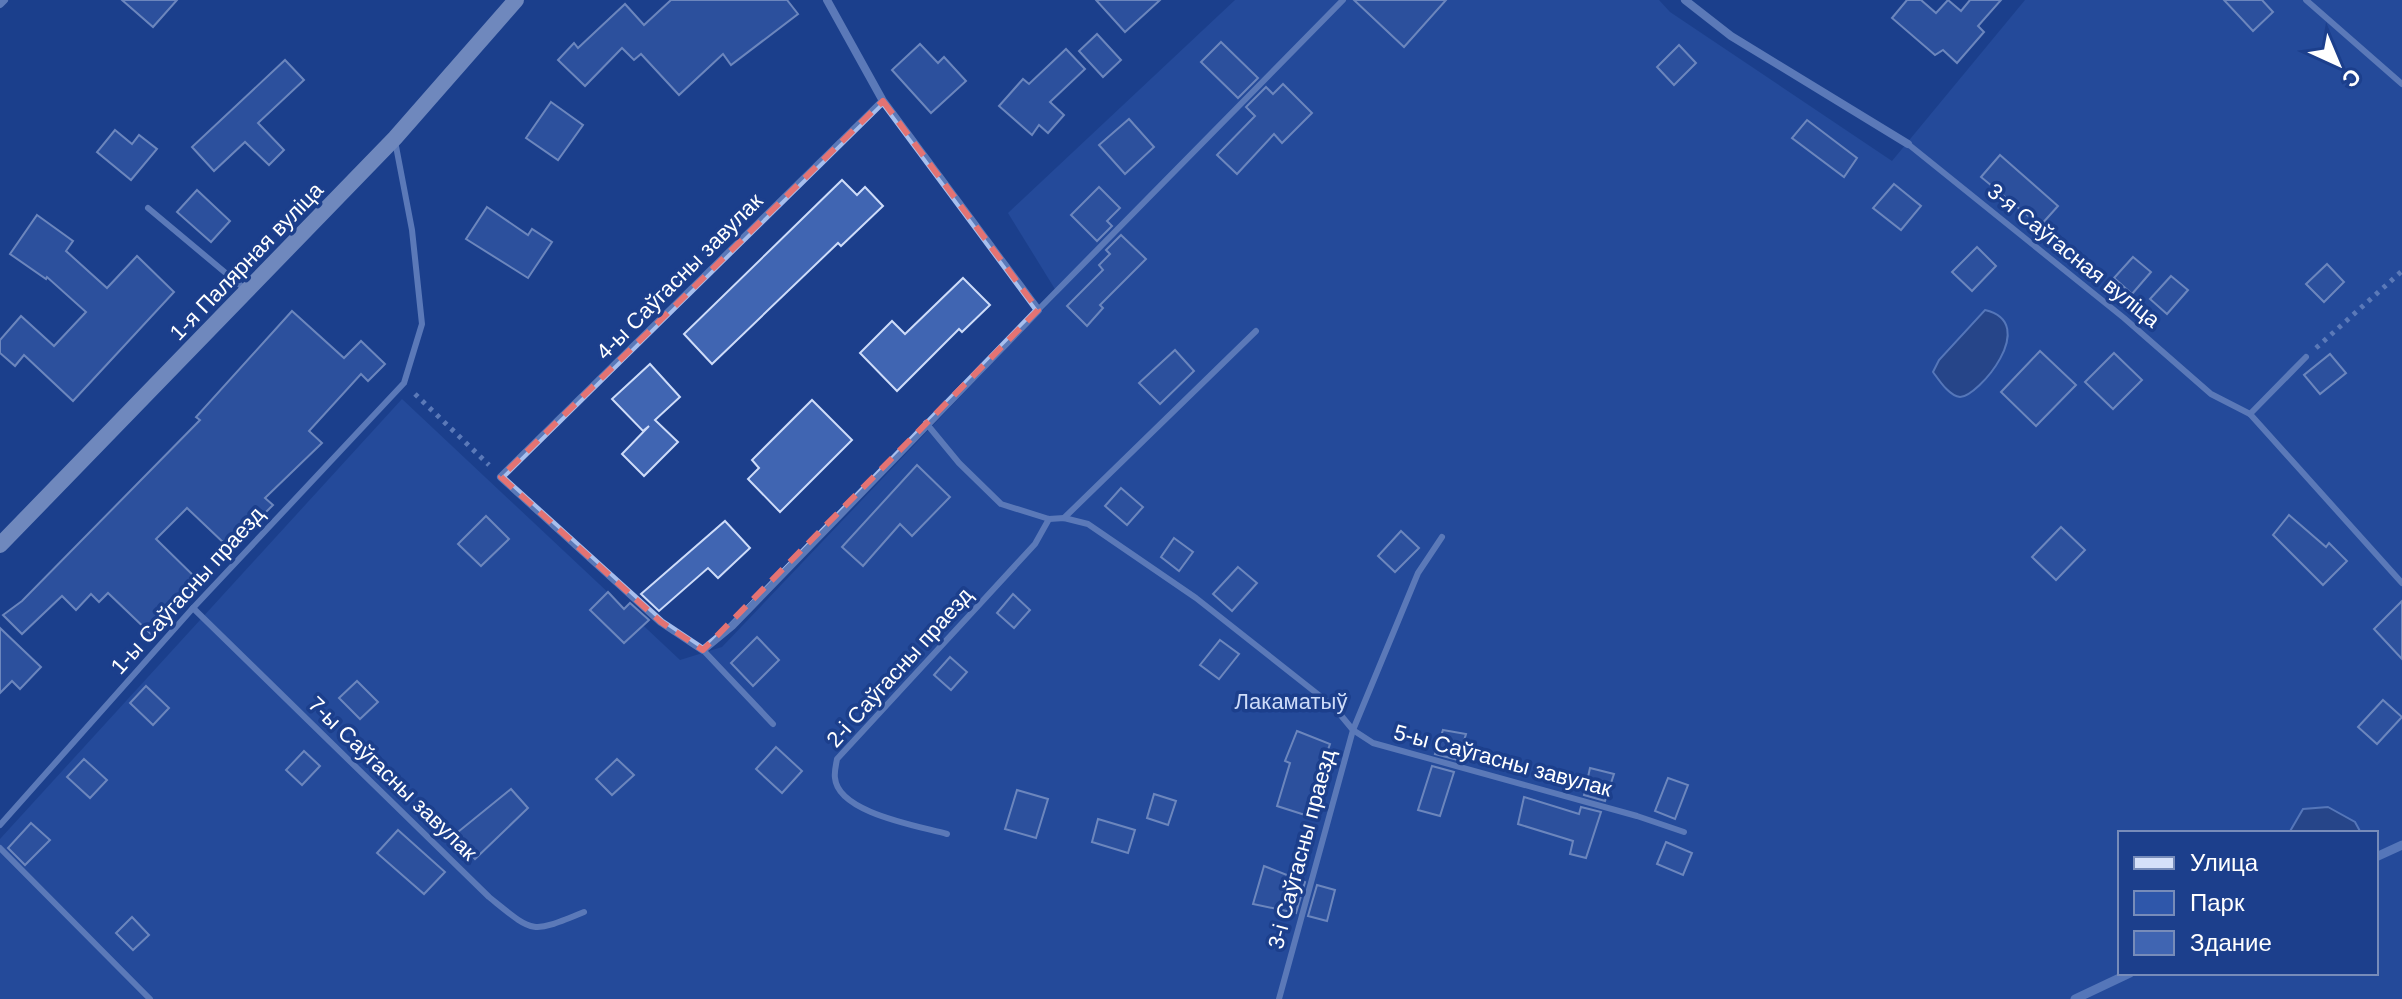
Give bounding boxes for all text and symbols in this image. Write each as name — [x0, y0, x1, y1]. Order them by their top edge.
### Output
north arrow — [2298, 24, 2378, 104]
text: С — [2337, 64, 2366, 93]
street label: 1-я Палярная вуліца — [165, 177, 329, 345]
street label: 3-я Саўгасная вуліца — [1982, 178, 2165, 333]
street label: 4-ы Саўгасны завулак — [591, 188, 768, 365]
street label: 1-ы Саўгасны праезд — [106, 501, 269, 679]
street label: 2-і Саўгасны праезд — [821, 583, 977, 752]
park label: Лакаматыў — [1235, 689, 1347, 714]
street label: 7-ы Саўгасны завулак — [303, 691, 482, 866]
street label: 5-ы Саўгасны завулак — [1391, 719, 1615, 802]
street label: 3-і Саўгасны праезд — [1263, 747, 1340, 952]
legend — [2118, 831, 2378, 975]
text: Улица — [2190, 849, 2259, 876]
text: Парк — [2190, 889, 2245, 916]
text: Здание — [2190, 929, 2272, 956]

